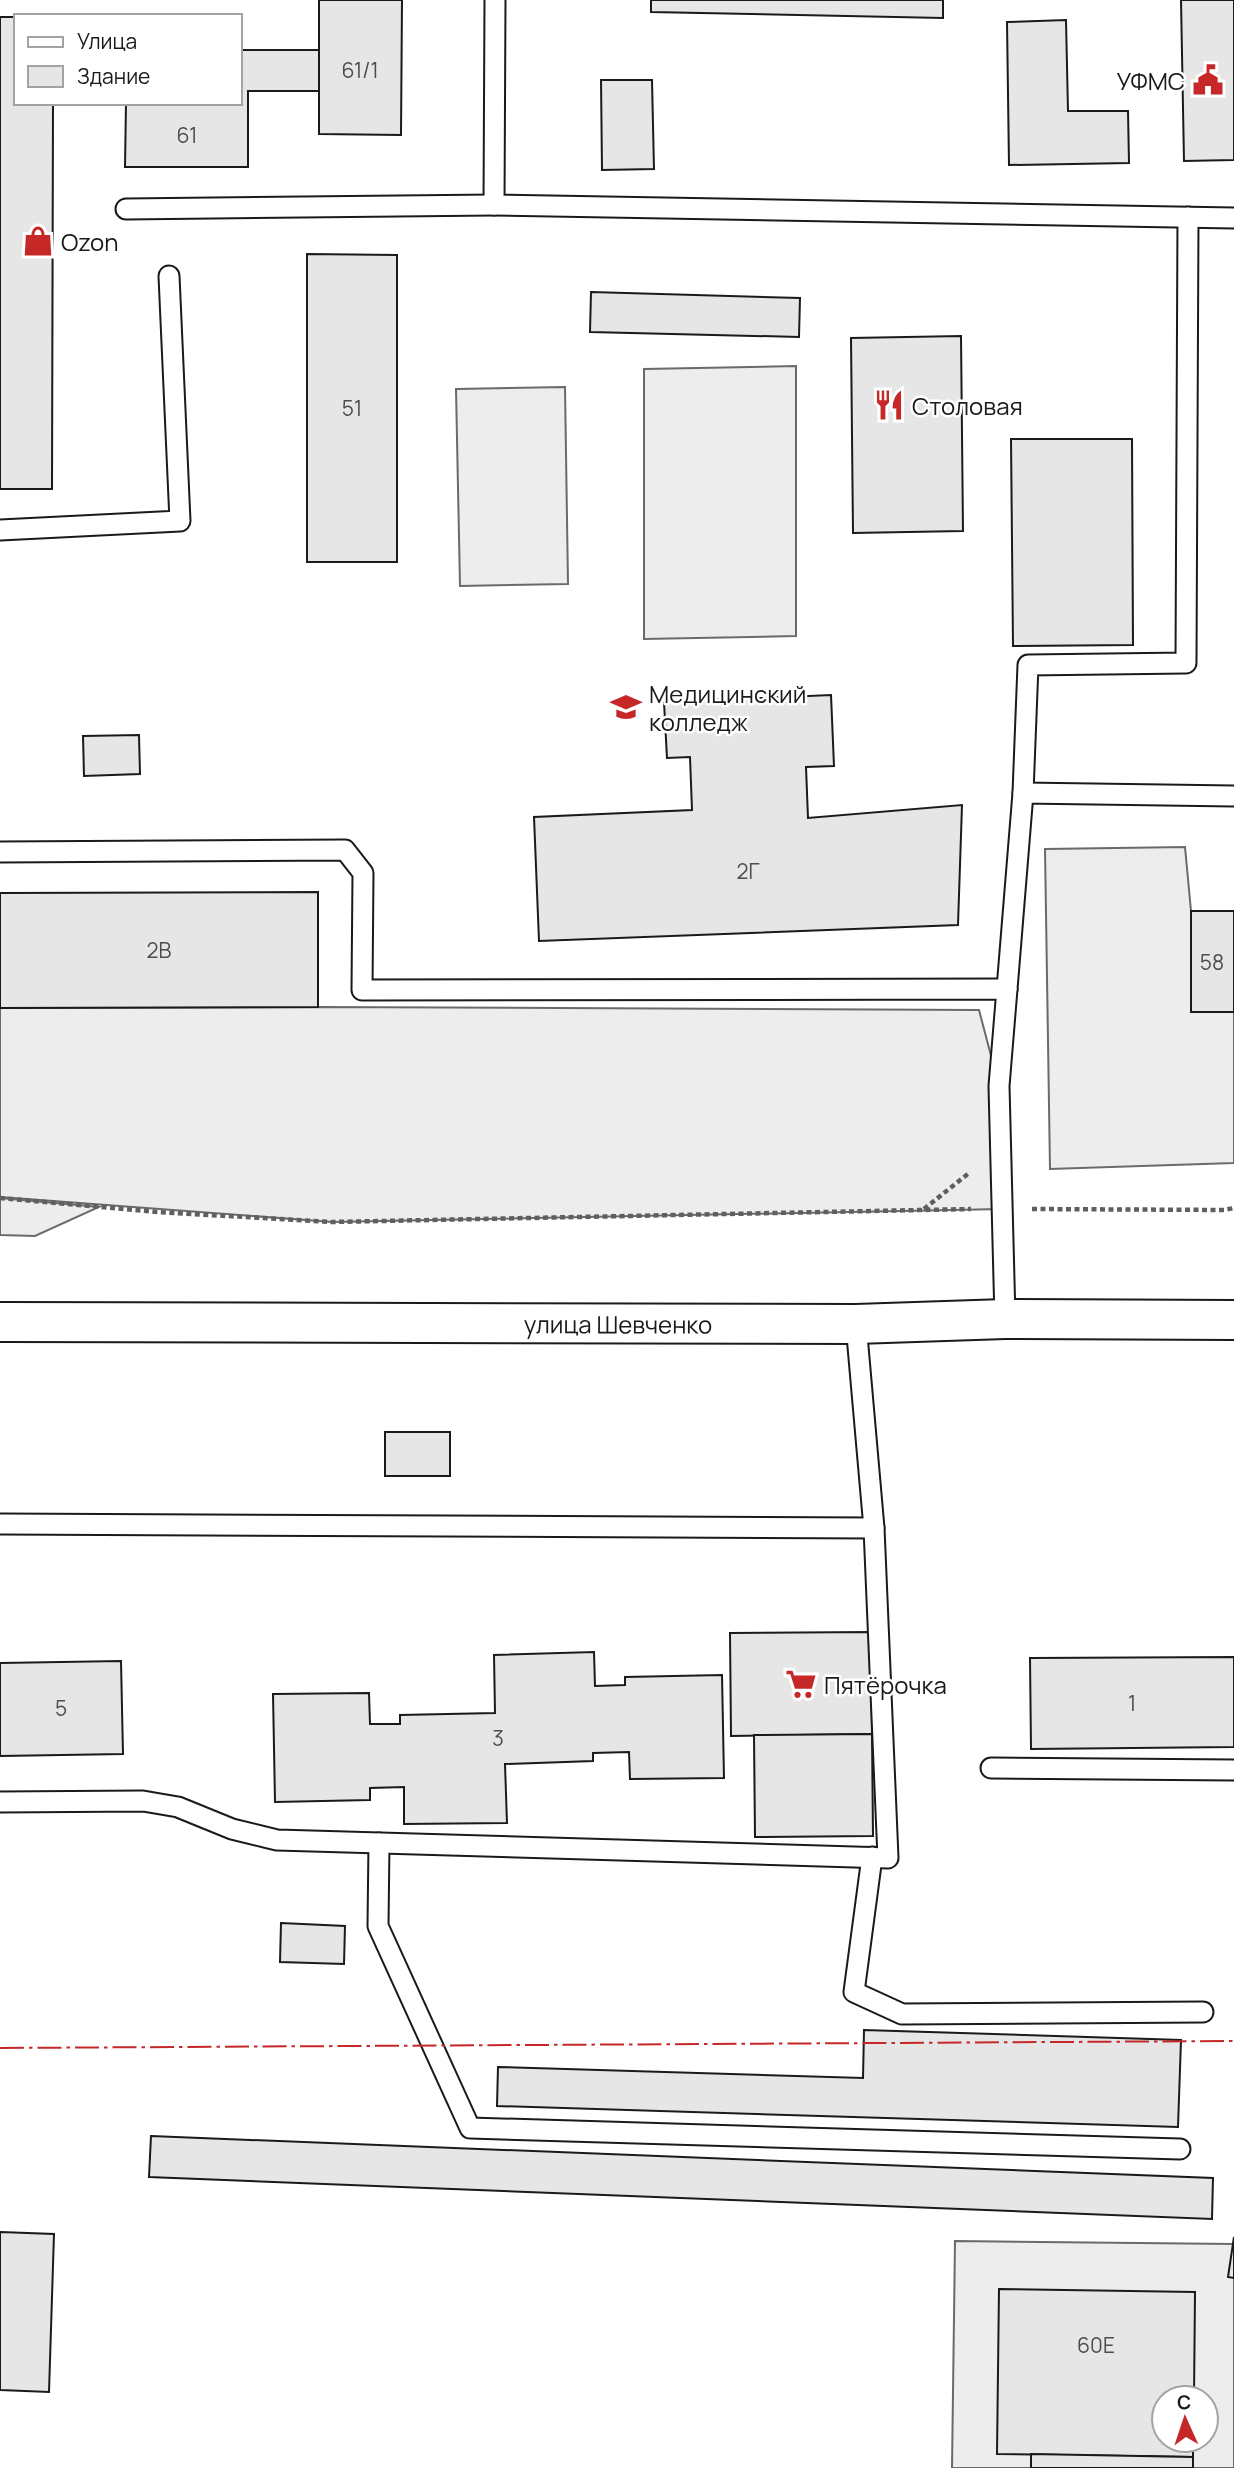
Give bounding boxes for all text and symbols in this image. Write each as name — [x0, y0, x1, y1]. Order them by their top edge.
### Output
legend — [14, 14, 242, 105]
text: Улица — [77, 27, 137, 55]
house number: 61/1 — [341, 56, 379, 84]
text: Здание — [77, 62, 150, 90]
public building icon: УФМС — [1191, 63, 1225, 97]
place label: УФМС — [1117, 64, 1185, 97]
house number: 61 — [177, 121, 197, 149]
shop icon: Ozon — [21, 224, 55, 258]
place label: Ozon — [61, 225, 119, 258]
restaurant icon: Столовая — [872, 388, 906, 422]
place label: Столовая — [912, 389, 1023, 422]
house number: 51 — [342, 394, 362, 422]
place label: Медицинский колледж — [649, 677, 806, 738]
school or university icon: Медицинский колледж — [609, 690, 643, 724]
house number: 2Г — [736, 857, 760, 885]
house number: 2В — [147, 936, 172, 964]
house number: 58 — [1200, 948, 1224, 976]
street label: улица Шевченко — [524, 1307, 712, 1340]
supermarket icon: Пятёрочка — [784, 1667, 818, 1701]
place label: Пятёрочка — [824, 1668, 947, 1701]
house number: 1 — [1128, 1689, 1136, 1717]
house number: 5 — [55, 1694, 67, 1722]
house number: 3 — [492, 1724, 504, 1752]
house number: 60Е — [1077, 2331, 1115, 2359]
north arrow — [1150, 2384, 1220, 2454]
text: С — [1176, 2389, 1192, 2415]

